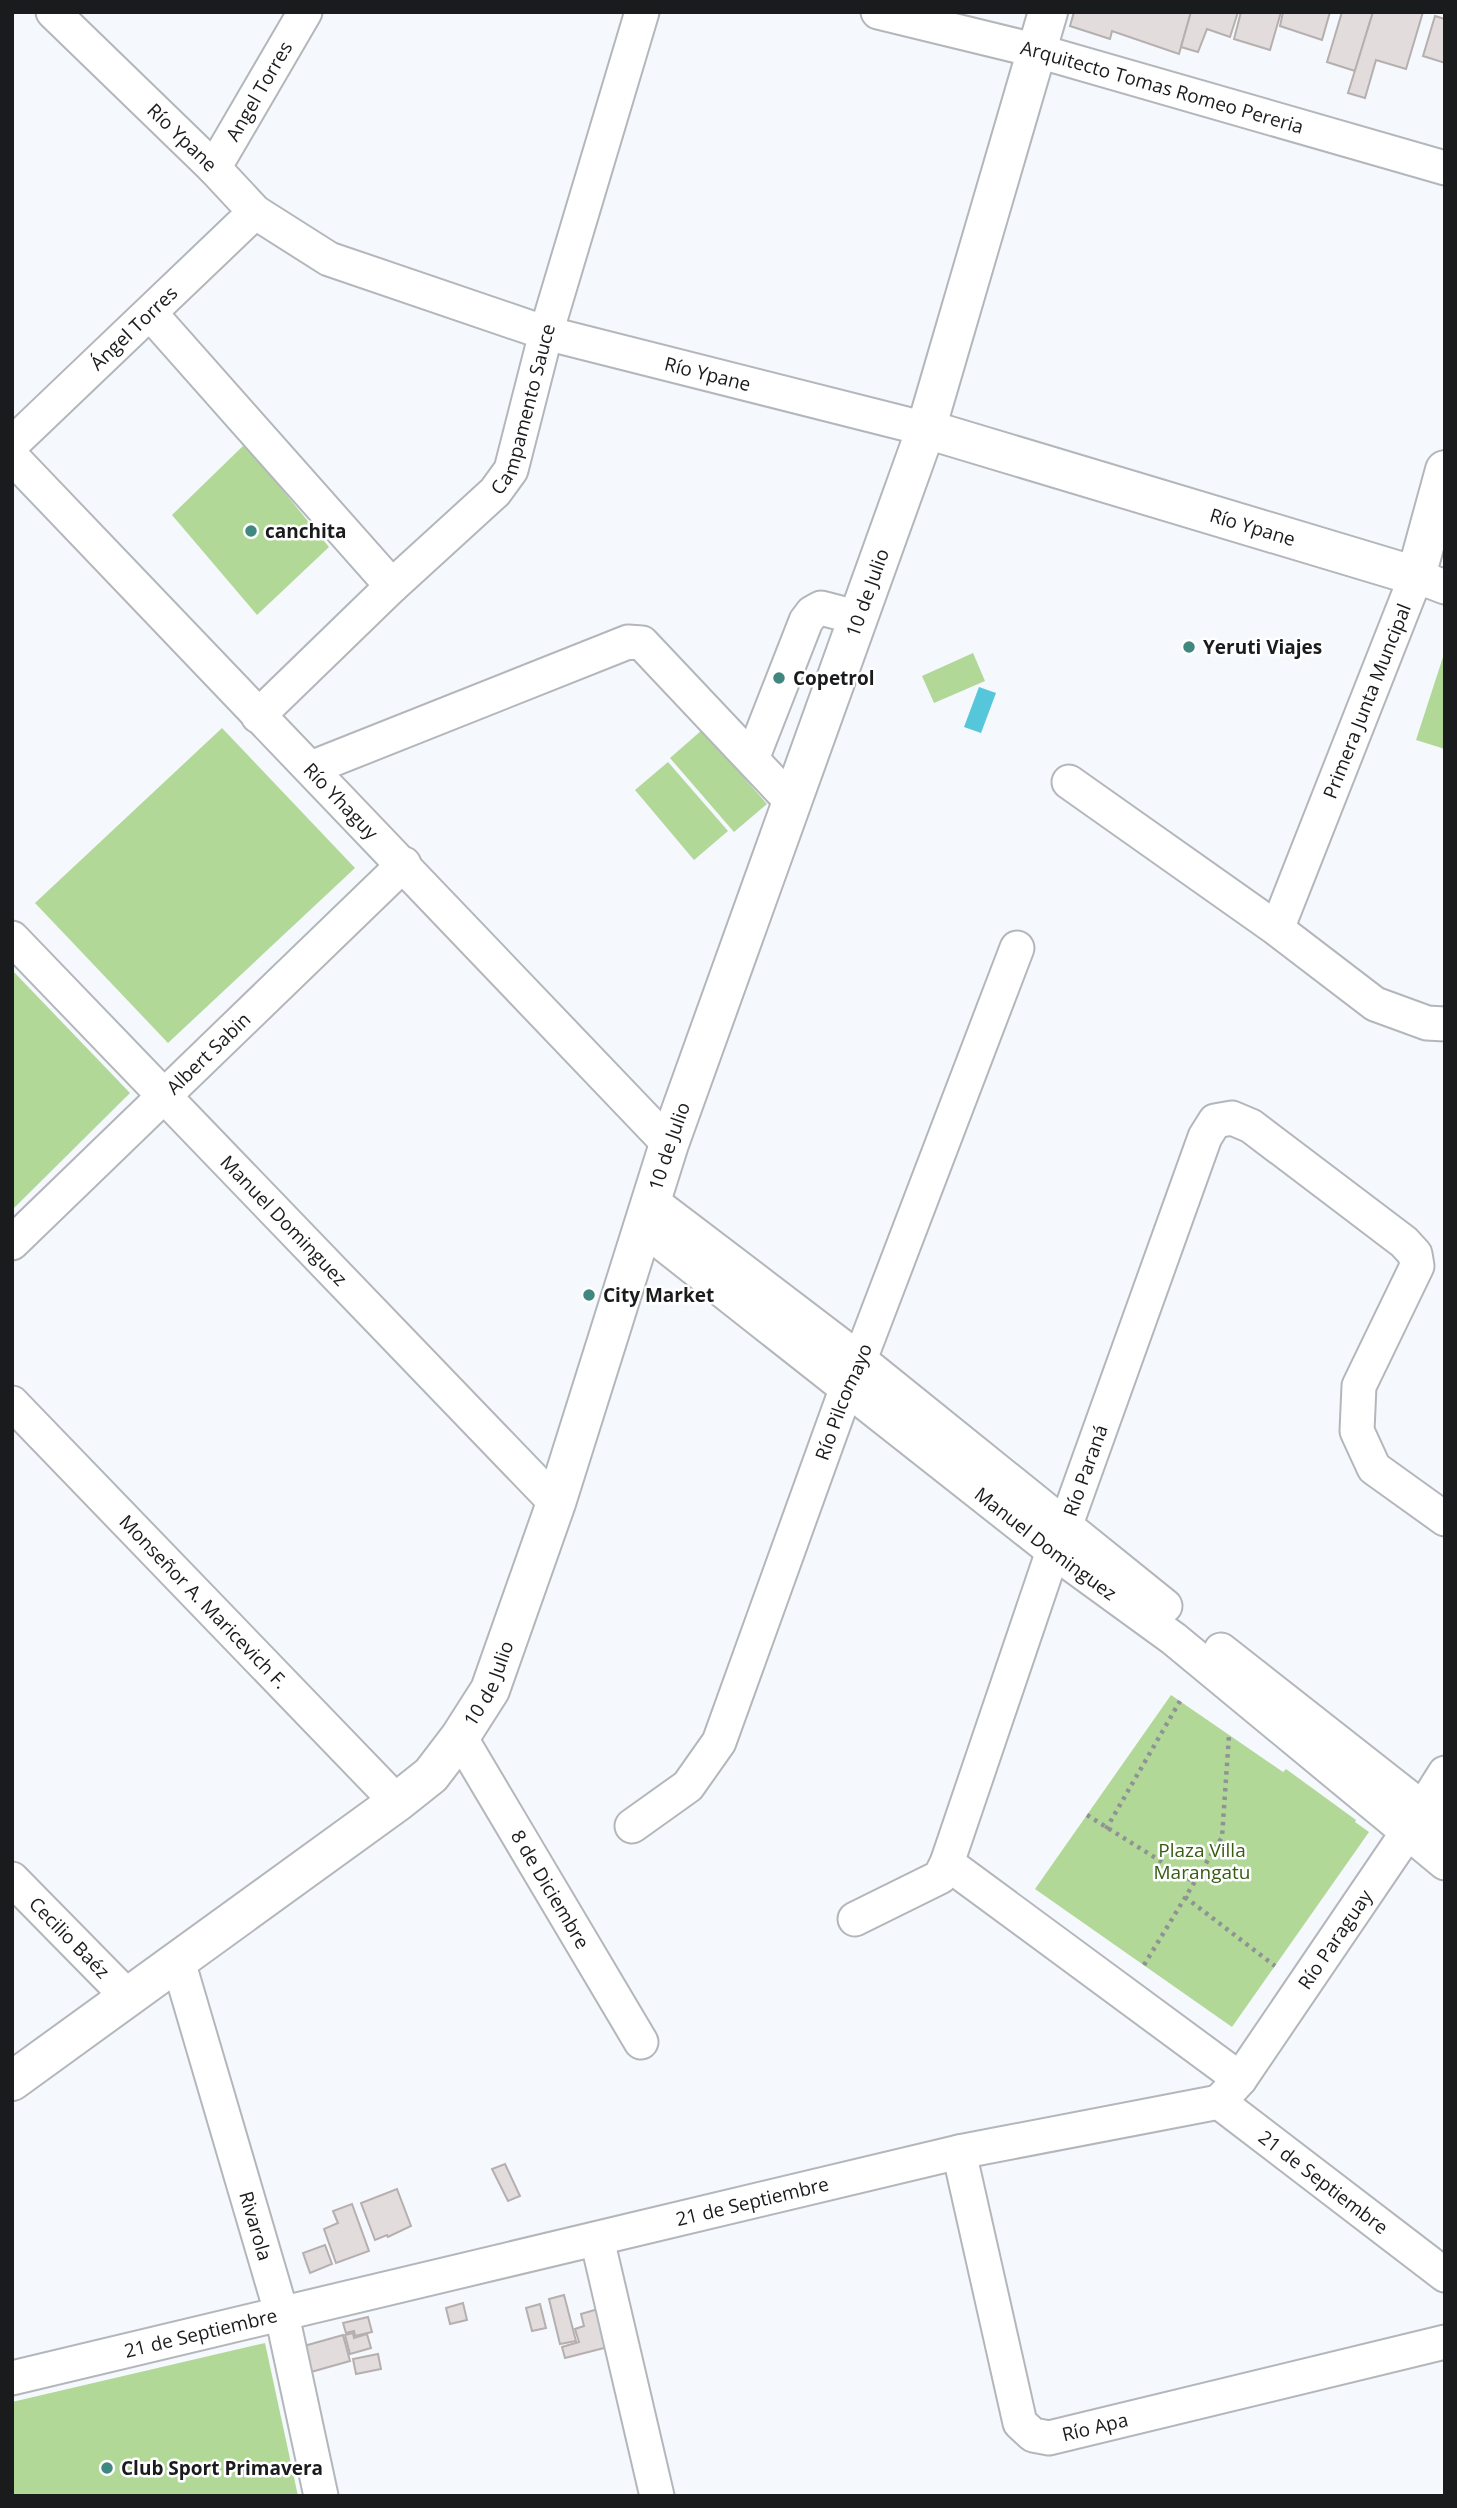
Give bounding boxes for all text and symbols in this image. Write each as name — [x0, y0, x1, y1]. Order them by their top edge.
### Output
street label: Arquitecto Tomas Romeo Pereria — [1018, 34, 1307, 140]
street label: Angel Torres — [220, 36, 298, 146]
street label: Río Ypane — [142, 97, 223, 177]
street label: Ángel Torres — [84, 280, 183, 376]
street label: Campamento Sauce — [484, 320, 561, 500]
street label: Río Ypane — [662, 350, 754, 397]
street label: Río Ypane — [1207, 502, 1299, 552]
place label: canchita — [265, 518, 347, 544]
marker: canchita — [243, 523, 259, 539]
street label: 10 de Julio — [839, 545, 895, 640]
street label: Primera Junta Muncipal — [1317, 600, 1417, 802]
place label: Yeruti Viajes — [1203, 634, 1322, 660]
marker: Yeruti Viajes — [1181, 639, 1197, 655]
place label: Copetrol — [793, 665, 875, 691]
marker: Copetrol — [771, 670, 787, 686]
street label: Río Yhaguy — [298, 757, 384, 845]
street label: Albert Sabin — [161, 1006, 256, 1100]
street label: 10 de Julio — [642, 1098, 696, 1194]
street label: Manuel Dominguez — [215, 1149, 353, 1291]
place label: City Market — [603, 1282, 714, 1308]
marker: City Market — [581, 1287, 597, 1303]
street label: Río Pilcomayo — [809, 1340, 878, 1464]
street label: Río Paraná — [1057, 1421, 1114, 1520]
street label: Manuel Dominguez — [969, 1481, 1122, 1606]
street label: Monseñor A. Maricevich F. — [114, 1509, 294, 1694]
street label: 10 de Julio — [457, 1637, 519, 1731]
street label: 8 de Diciembre — [505, 1825, 596, 1953]
park label: Plaza Villa Marangatu — [1154, 1837, 1250, 1885]
street label: Río Paraguay — [1292, 1884, 1378, 1994]
street label: Cecilio Baéz — [23, 1891, 116, 1984]
street label: 21 de Septiembre — [1253, 2124, 1394, 2240]
street label: 21 de Septiembre — [673, 2171, 831, 2232]
street label: Rivarola — [233, 2188, 278, 2264]
street label: 21 de Septiembre — [122, 2302, 280, 2364]
street label: Río Apa — [1059, 2406, 1131, 2447]
place label: Club Sport Primavera — [121, 2455, 323, 2481]
marker: Club Sport Primavera — [99, 2460, 115, 2476]

